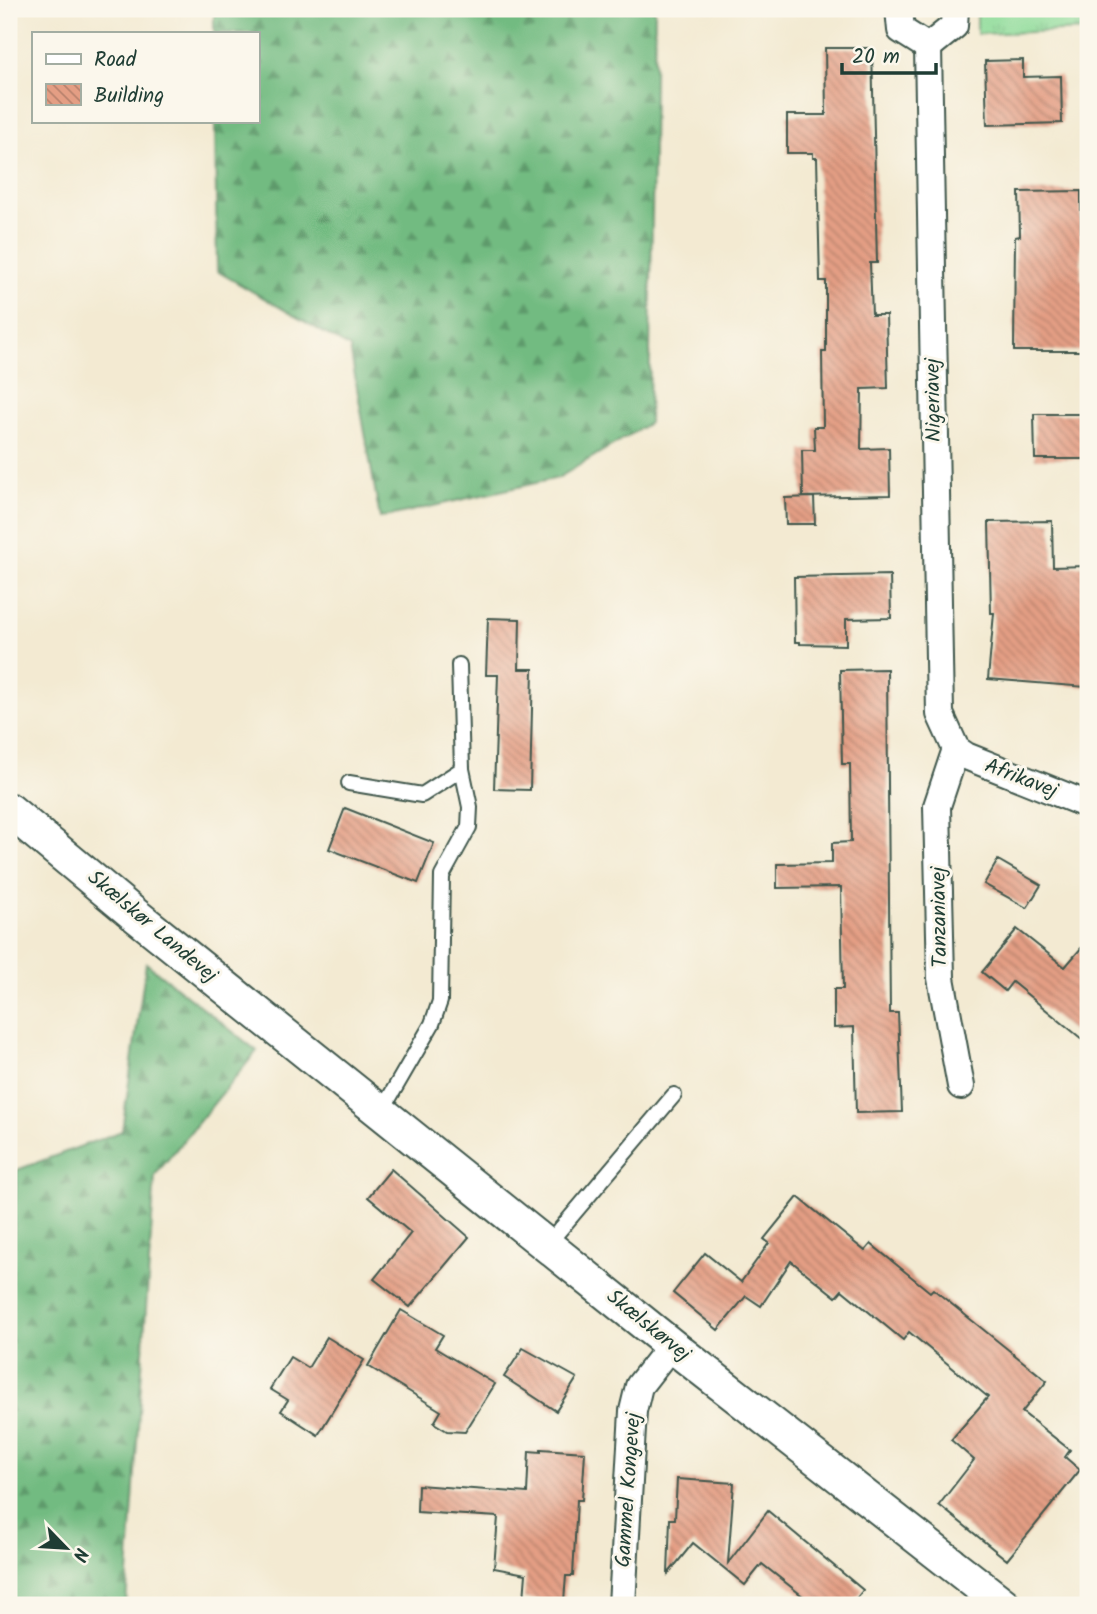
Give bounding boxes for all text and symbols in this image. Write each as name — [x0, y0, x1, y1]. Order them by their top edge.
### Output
legend — [32, 32, 259, 122]
scale bar — [842, 32, 936, 76]
text: 20 m — [852, 41, 900, 74]
text: Road — [94, 44, 137, 77]
text: Building — [94, 80, 164, 113]
street label: Nigeriavej — [917, 357, 951, 442]
street label: Afrikavej — [980, 750, 1063, 808]
street label: Skælskør Landevej — [79, 862, 225, 992]
street label: Tanzaniavej — [923, 866, 957, 968]
street label: Skælskørvej — [598, 1281, 698, 1371]
street label: Gammel Kongevej — [607, 1411, 651, 1569]
north arrow — [32, 1512, 102, 1582]
text: N — [63, 1543, 96, 1566]

